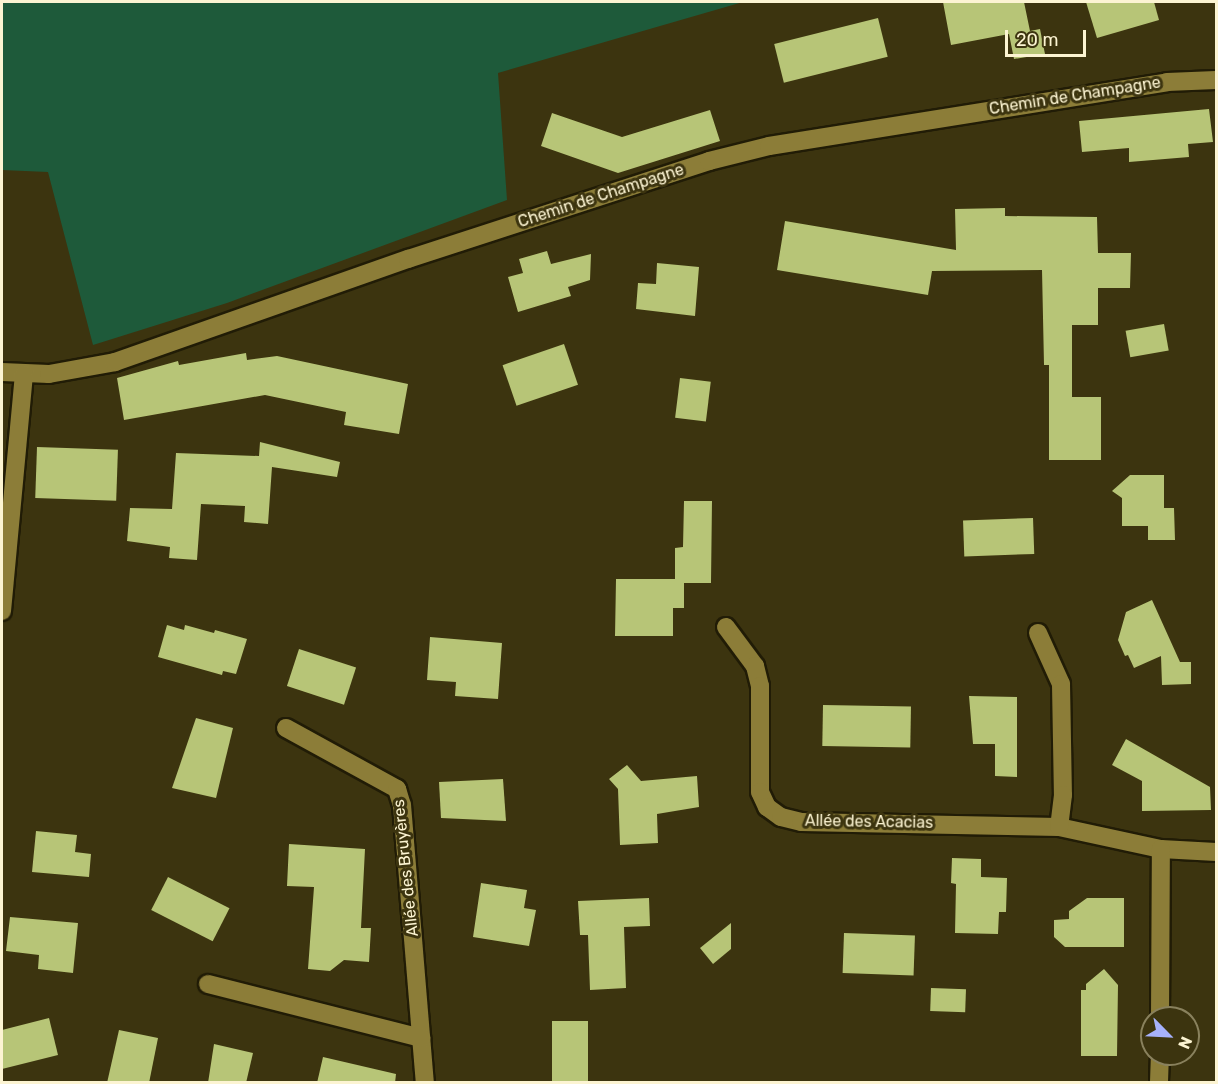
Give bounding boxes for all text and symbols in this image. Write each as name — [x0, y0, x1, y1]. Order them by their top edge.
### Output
scale bar — [1008, 18, 1089, 56]
text: 20 m — [1016, 29, 1058, 51]
street label: Chemin de Champagne — [988, 73, 1162, 119]
street label: Chemin de Champagne — [516, 160, 686, 232]
street label: Allée des Bruyères — [389, 798, 423, 938]
street label: Allée des Acacias — [804, 811, 934, 833]
north arrow — [1140, 1006, 1200, 1066]
text: N — [1174, 1034, 1196, 1052]

